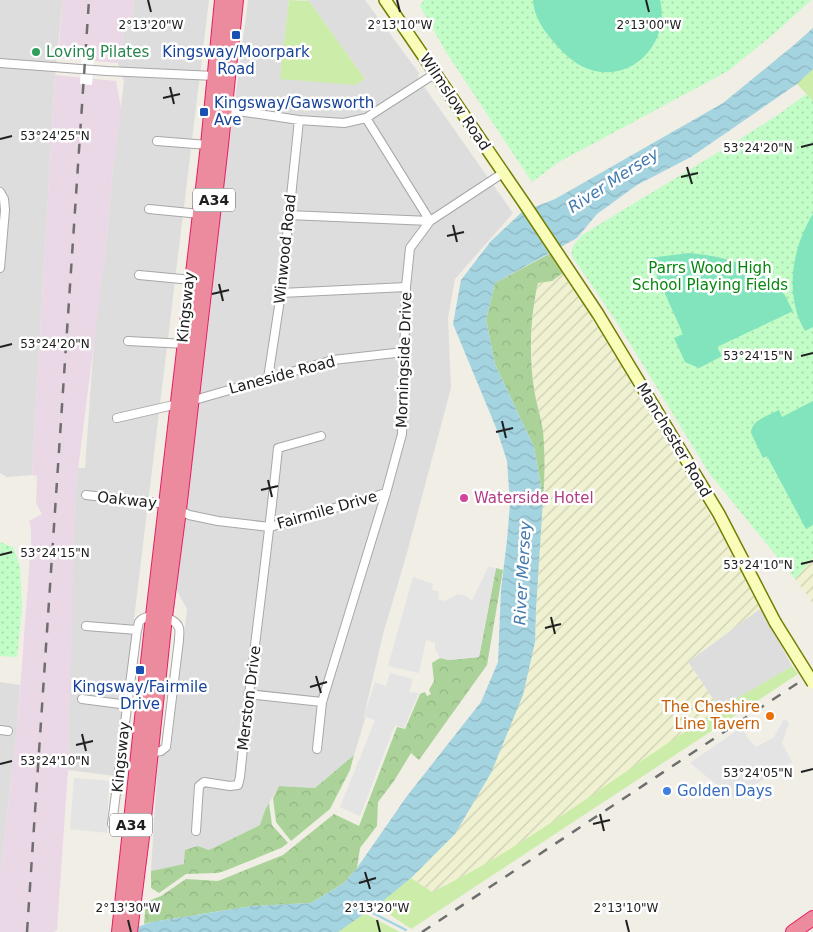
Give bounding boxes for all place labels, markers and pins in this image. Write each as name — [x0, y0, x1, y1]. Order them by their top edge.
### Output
marker: Kingsway/Moorpark Road — [230, 29, 242, 41]
place label: Loving Pilates — [46, 43, 149, 61]
place label: Kingsway/Moorpark Road — [162, 43, 310, 78]
marker: Loving Pilates — [30, 46, 42, 58]
place label: Kingsway/Gawsworth Ave — [214, 94, 374, 129]
marker: Kingsway/Gawsworth Ave — [198, 106, 210, 118]
place label: Waterside Hotel — [474, 489, 594, 507]
marker: Waterside Hotel — [458, 492, 470, 504]
marker: Kingsway/Fairmile Drive — [134, 664, 146, 676]
place label: Kingsway/Fairmile Drive — [73, 678, 207, 713]
place label: The Cheshire Line Tavern — [661, 698, 760, 733]
marker: The Cheshire Line Tavern — [764, 710, 776, 722]
place label: Golden Days — [677, 782, 773, 800]
marker: Golden Days — [661, 785, 673, 797]

